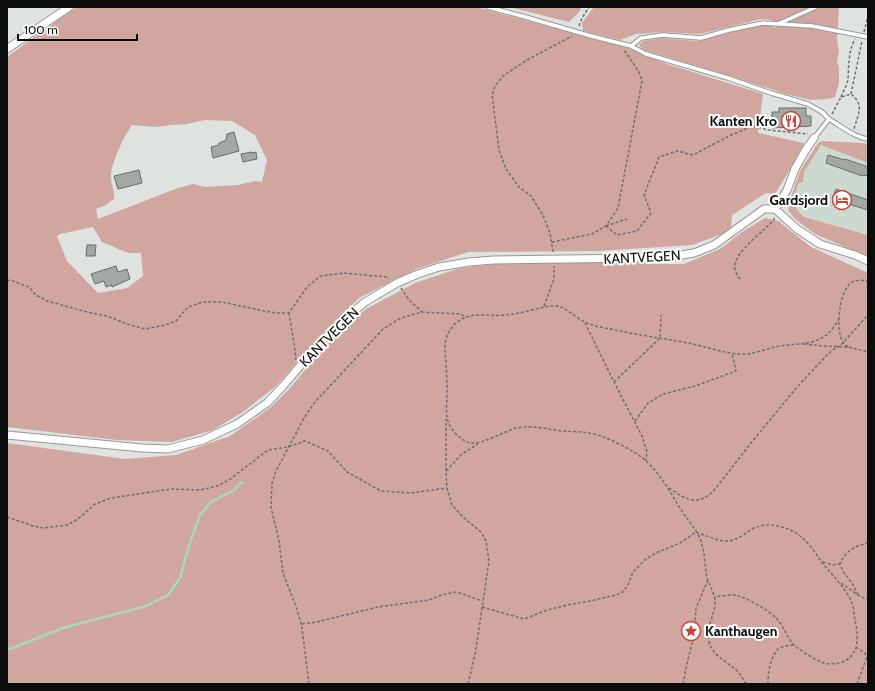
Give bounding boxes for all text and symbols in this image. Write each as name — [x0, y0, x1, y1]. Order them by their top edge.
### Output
scale bar — [18, 16, 137, 42]
text: 100 m — [24, 22, 58, 37]
restaurant icon: Kanten Kro — [780, 110, 802, 132]
place label: Kanten Kro — [710, 112, 777, 130]
hotel icon: Gardsjord — [831, 189, 853, 211]
place label: Gardsjord — [769, 191, 828, 209]
street label: KANTVEGEN — [603, 246, 681, 268]
street label: KANTVEGEN — [295, 303, 363, 371]
place icon: Kanthaugen — [680, 620, 702, 642]
place label: Kanthaugen — [705, 622, 777, 640]

